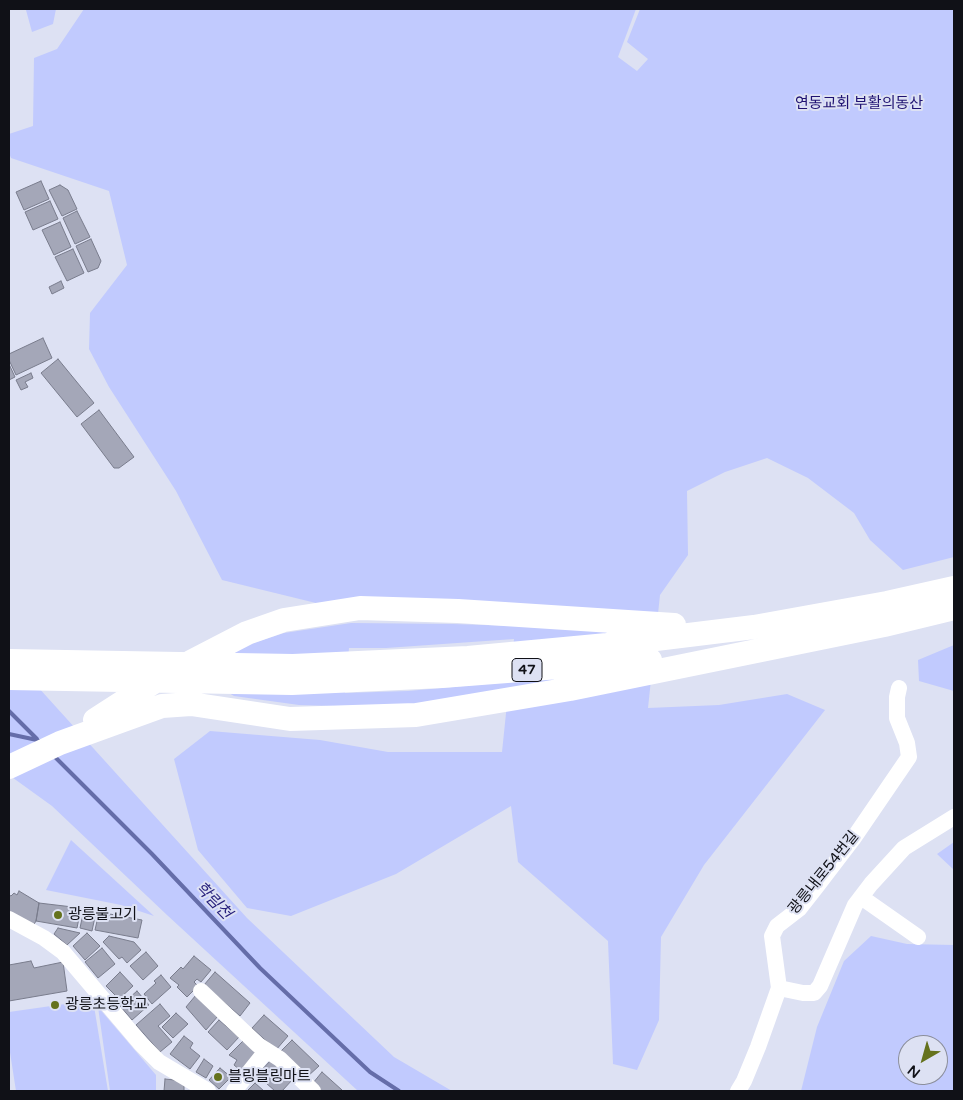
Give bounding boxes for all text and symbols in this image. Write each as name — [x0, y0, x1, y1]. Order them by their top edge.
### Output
park label: 연동교회 부활의동산 — [795, 95, 923, 113]
road number: 47 — [512, 658, 542, 682]
street label: 광릉내로54번길 — [785, 828, 863, 918]
water label: 학림천 — [191, 878, 235, 924]
place label: 광릉불고기 — [68, 906, 137, 924]
marker: 광릉불고기 — [52, 909, 64, 921]
place label: 광릉초등학교 — [65, 996, 148, 1014]
marker: 광릉초등학교 — [49, 999, 61, 1011]
north arrow — [898, 1035, 948, 1085]
text: N — [904, 1061, 924, 1082]
place label: 블링블링마트 — [228, 1068, 311, 1086]
marker: 블링블링마트 — [212, 1071, 224, 1083]

